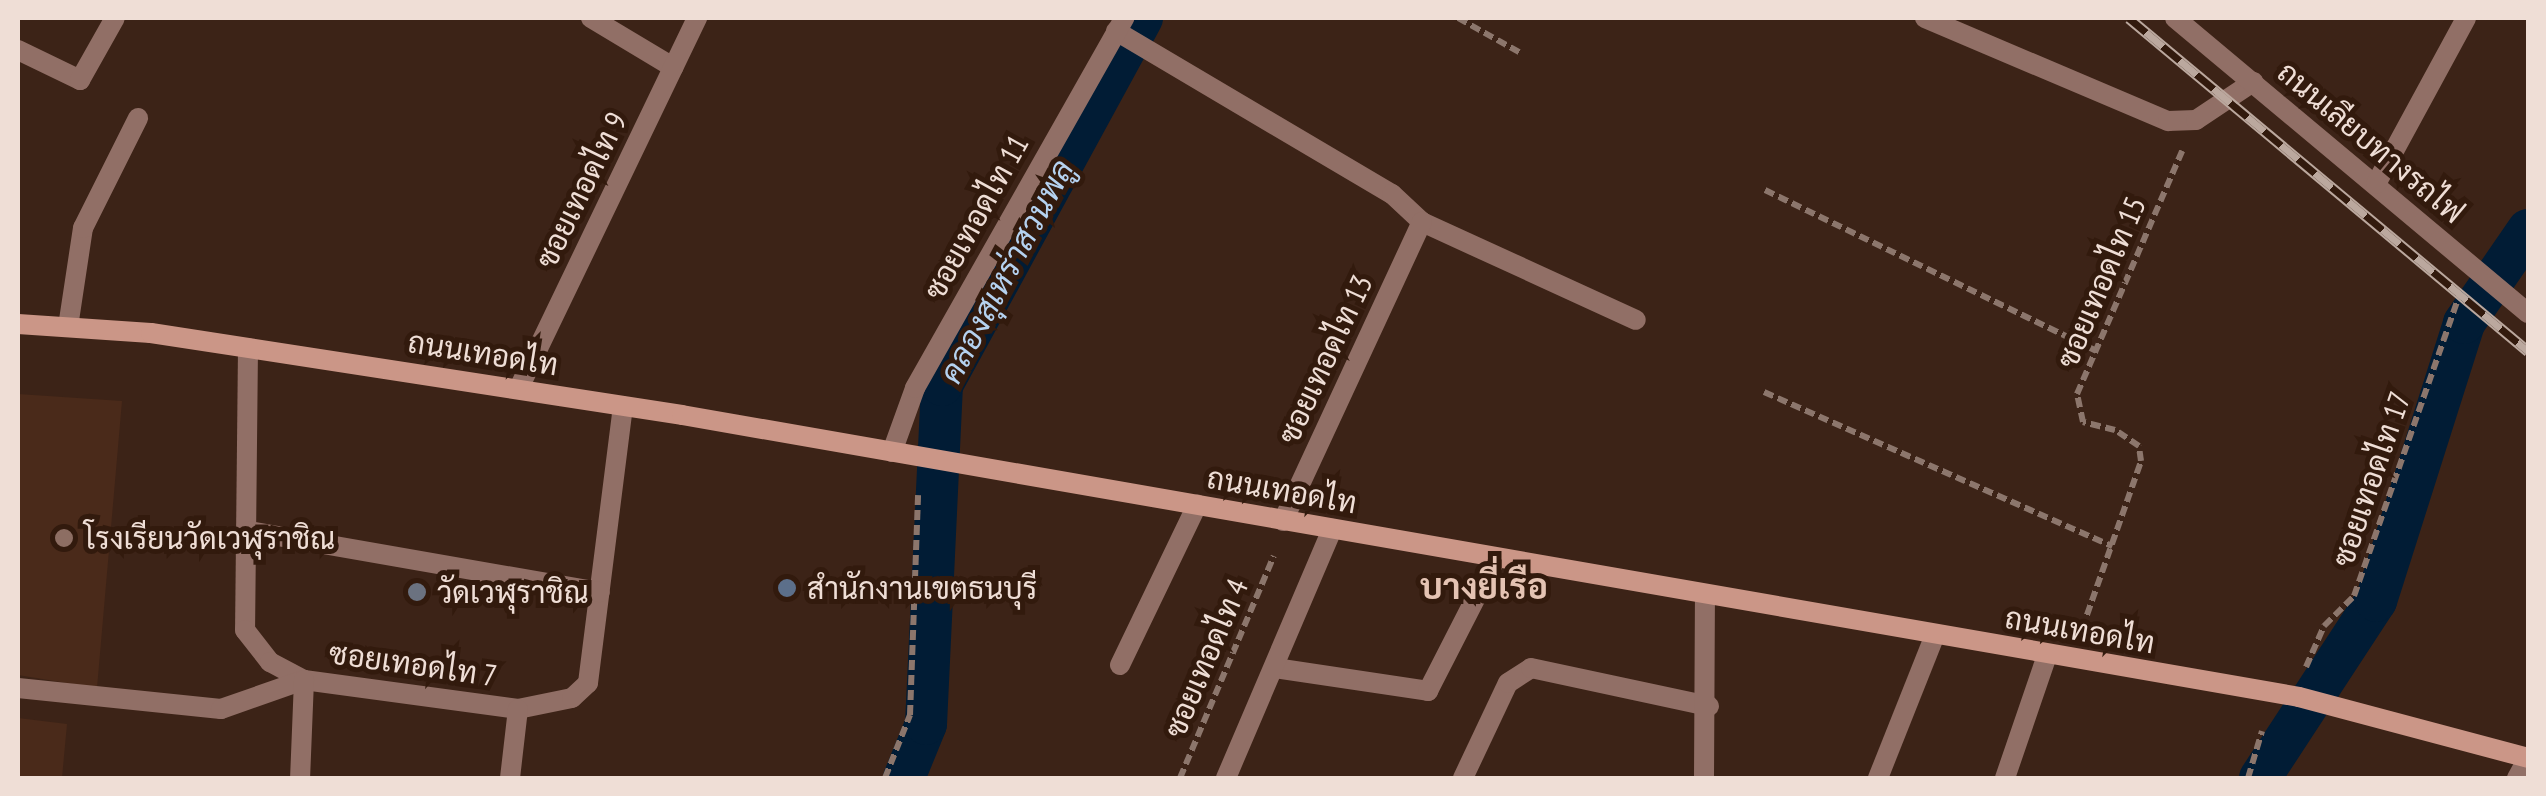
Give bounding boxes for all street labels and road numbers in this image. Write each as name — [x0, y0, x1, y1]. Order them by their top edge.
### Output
street label: ถนนเลียบทางรถไฟ — [2271, 54, 2471, 230]
street label: ซอยเทอดไท 9 — [528, 106, 634, 274]
street label: ซอยเทอดไท 11 — [916, 129, 1036, 305]
street label: ซอยเทอดไท 15 — [2049, 191, 2153, 373]
street label: ซอยเทอดไท 13 — [1270, 269, 1380, 449]
street label: ถนนเทอดไท — [405, 323, 561, 383]
street label: ซอยเทอดไท 17 — [2324, 387, 2418, 571]
street label: ถนนเทอดไท — [1204, 459, 1360, 521]
street label: ซอยเทอดไท 4 — [1156, 573, 1256, 743]
street label: ถนนเทอดไท — [2002, 599, 2158, 661]
street label: ซอยเทอดไท 7 — [327, 634, 499, 694]

